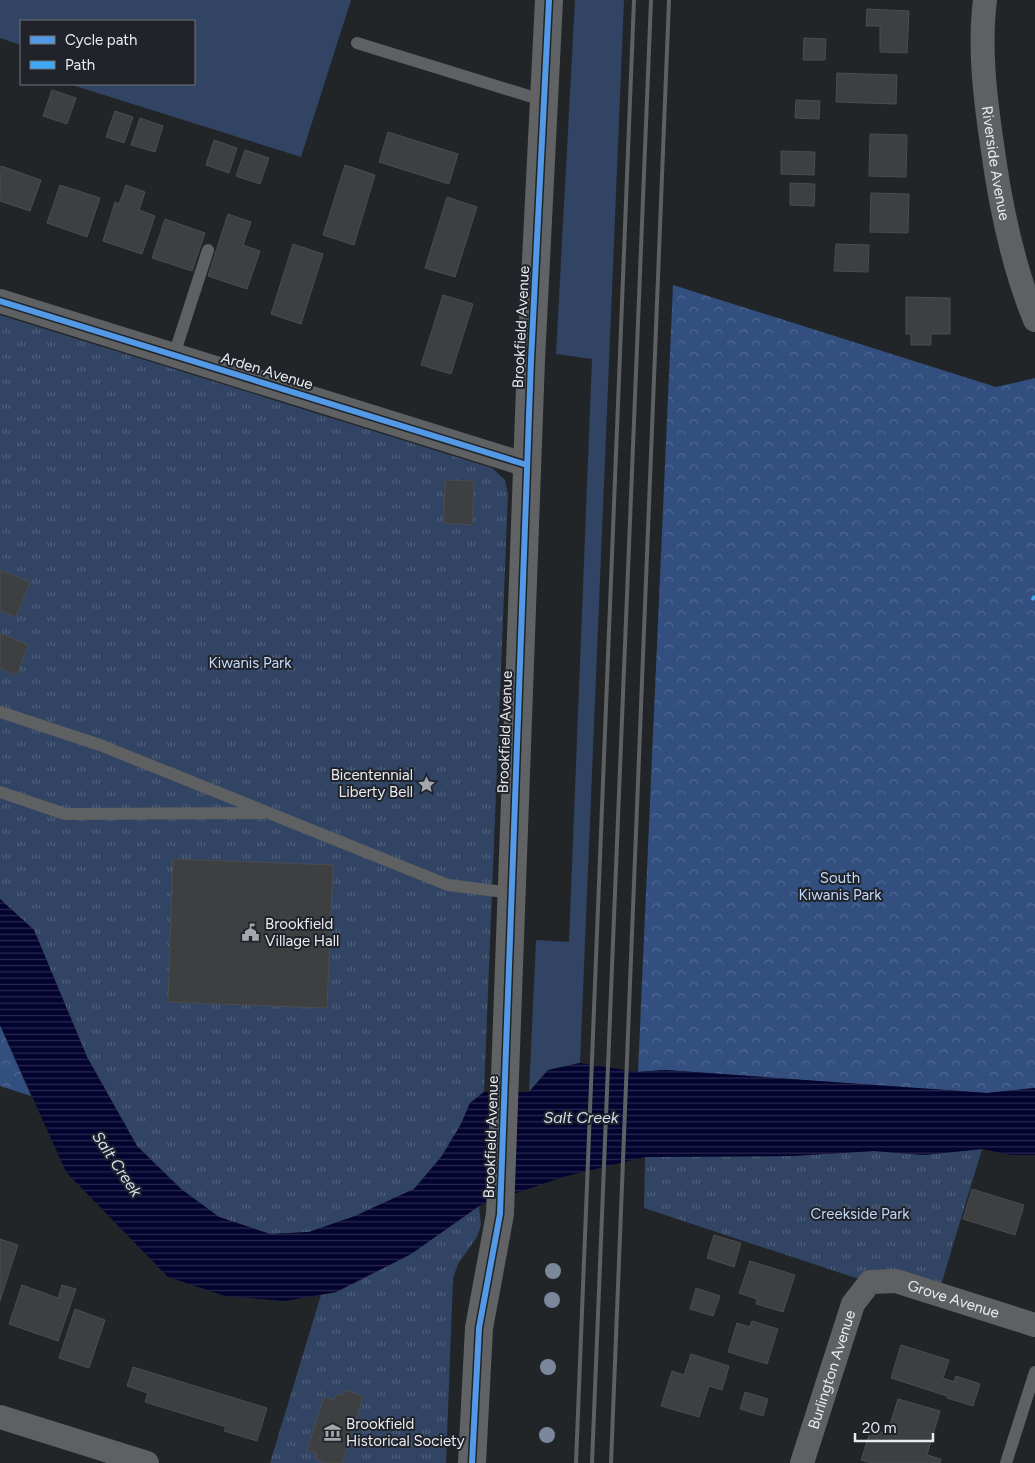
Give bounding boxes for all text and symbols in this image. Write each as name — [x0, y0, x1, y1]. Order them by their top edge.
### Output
legend — [20, 20, 195, 85]
text: Cycle path — [65, 31, 137, 49]
text: Path — [65, 56, 95, 74]
street label: Riverside Avenue — [978, 105, 1014, 222]
street label: Brookfield Avenue — [509, 265, 533, 389]
street label: Arden Avenue — [219, 349, 315, 393]
park label: Kiwanis Park — [209, 654, 292, 672]
street label: Brookfield Avenue — [494, 670, 516, 794]
place label: Bicentennial Liberty Bell — [331, 766, 413, 801]
place icon: Bicentennial Liberty Bell — [417, 774, 437, 794]
park label: South Kiwanis Park — [799, 869, 882, 904]
place label: Brookfield Village Hall — [265, 915, 339, 950]
public building icon: Brookfield Village Hall — [241, 923, 261, 943]
street label: Brookfield Avenue — [480, 1075, 502, 1199]
water label: Salt Creek — [543, 1108, 620, 1127]
water label: Salt Creek — [88, 1128, 147, 1201]
park label: Creekside Park — [810, 1205, 910, 1223]
street label: Grove Avenue — [905, 1276, 1002, 1322]
street label: Burlington Avenue — [804, 1308, 859, 1431]
scale bar — [855, 1410, 932, 1442]
place label: Brookfield Historical Society — [346, 1415, 465, 1450]
text: 20 m — [862, 1419, 896, 1437]
museum icon: Brookfield Historical Society — [322, 1423, 342, 1443]

